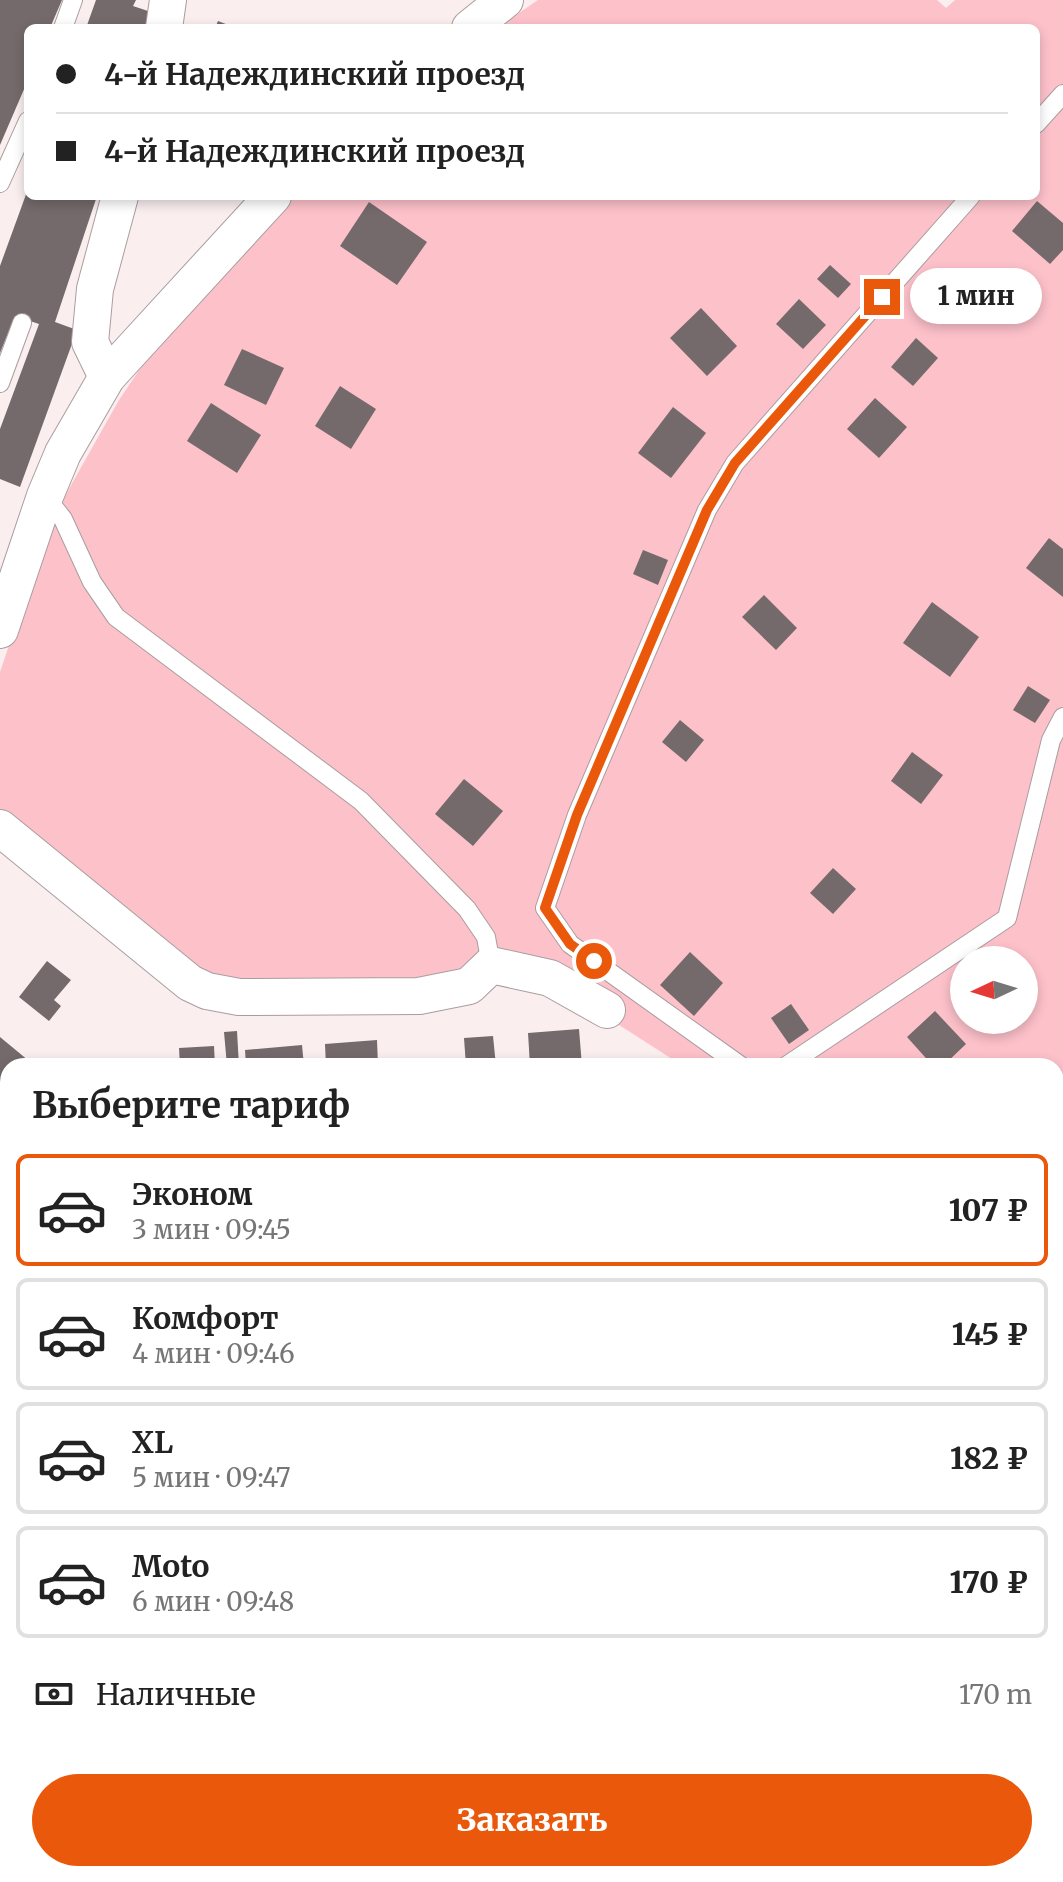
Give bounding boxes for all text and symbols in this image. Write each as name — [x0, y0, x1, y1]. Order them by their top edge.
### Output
text: 4-й Надеждинский проезд — [104, 55, 525, 93]
text: 4-й Надеждинский проезд — [104, 132, 525, 170]
callout: 1 мин — [910, 269, 1042, 325]
route end — [864, 279, 900, 315]
text: 1 мин — [937, 279, 1015, 312]
route start — [576, 943, 612, 979]
north arrow — [950, 946, 1038, 1034]
map controls — [950, 946, 1038, 1034]
text: Выберите тариф — [32, 1083, 350, 1128]
icon: car — [36, 1174, 108, 1246]
text: Эконом — [132, 1175, 253, 1213]
text: 107 ₽ — [949, 1191, 1028, 1229]
text: 3 мин · 09:45 — [132, 1213, 291, 1246]
icon: car — [36, 1298, 108, 1370]
text: Комфорт — [132, 1299, 279, 1337]
text: 145 ₽ — [952, 1315, 1028, 1353]
text: 4 мин · 09:46 — [132, 1337, 295, 1370]
icon: car — [36, 1422, 108, 1494]
text: XL — [132, 1423, 173, 1461]
text: 182 ₽ — [950, 1439, 1028, 1477]
text: 5 мин · 09:47 — [132, 1461, 291, 1494]
icon: car — [36, 1546, 108, 1618]
text: Moto — [132, 1547, 210, 1585]
text: 170 ₽ — [949, 1563, 1028, 1601]
text: 6 мин · 09:48 — [132, 1585, 294, 1618]
icon: cash — [32, 1672, 76, 1716]
text: Наличные — [96, 1675, 256, 1713]
text: 170 m — [959, 1678, 1032, 1711]
button: Заказать — [32, 1774, 1032, 1866]

